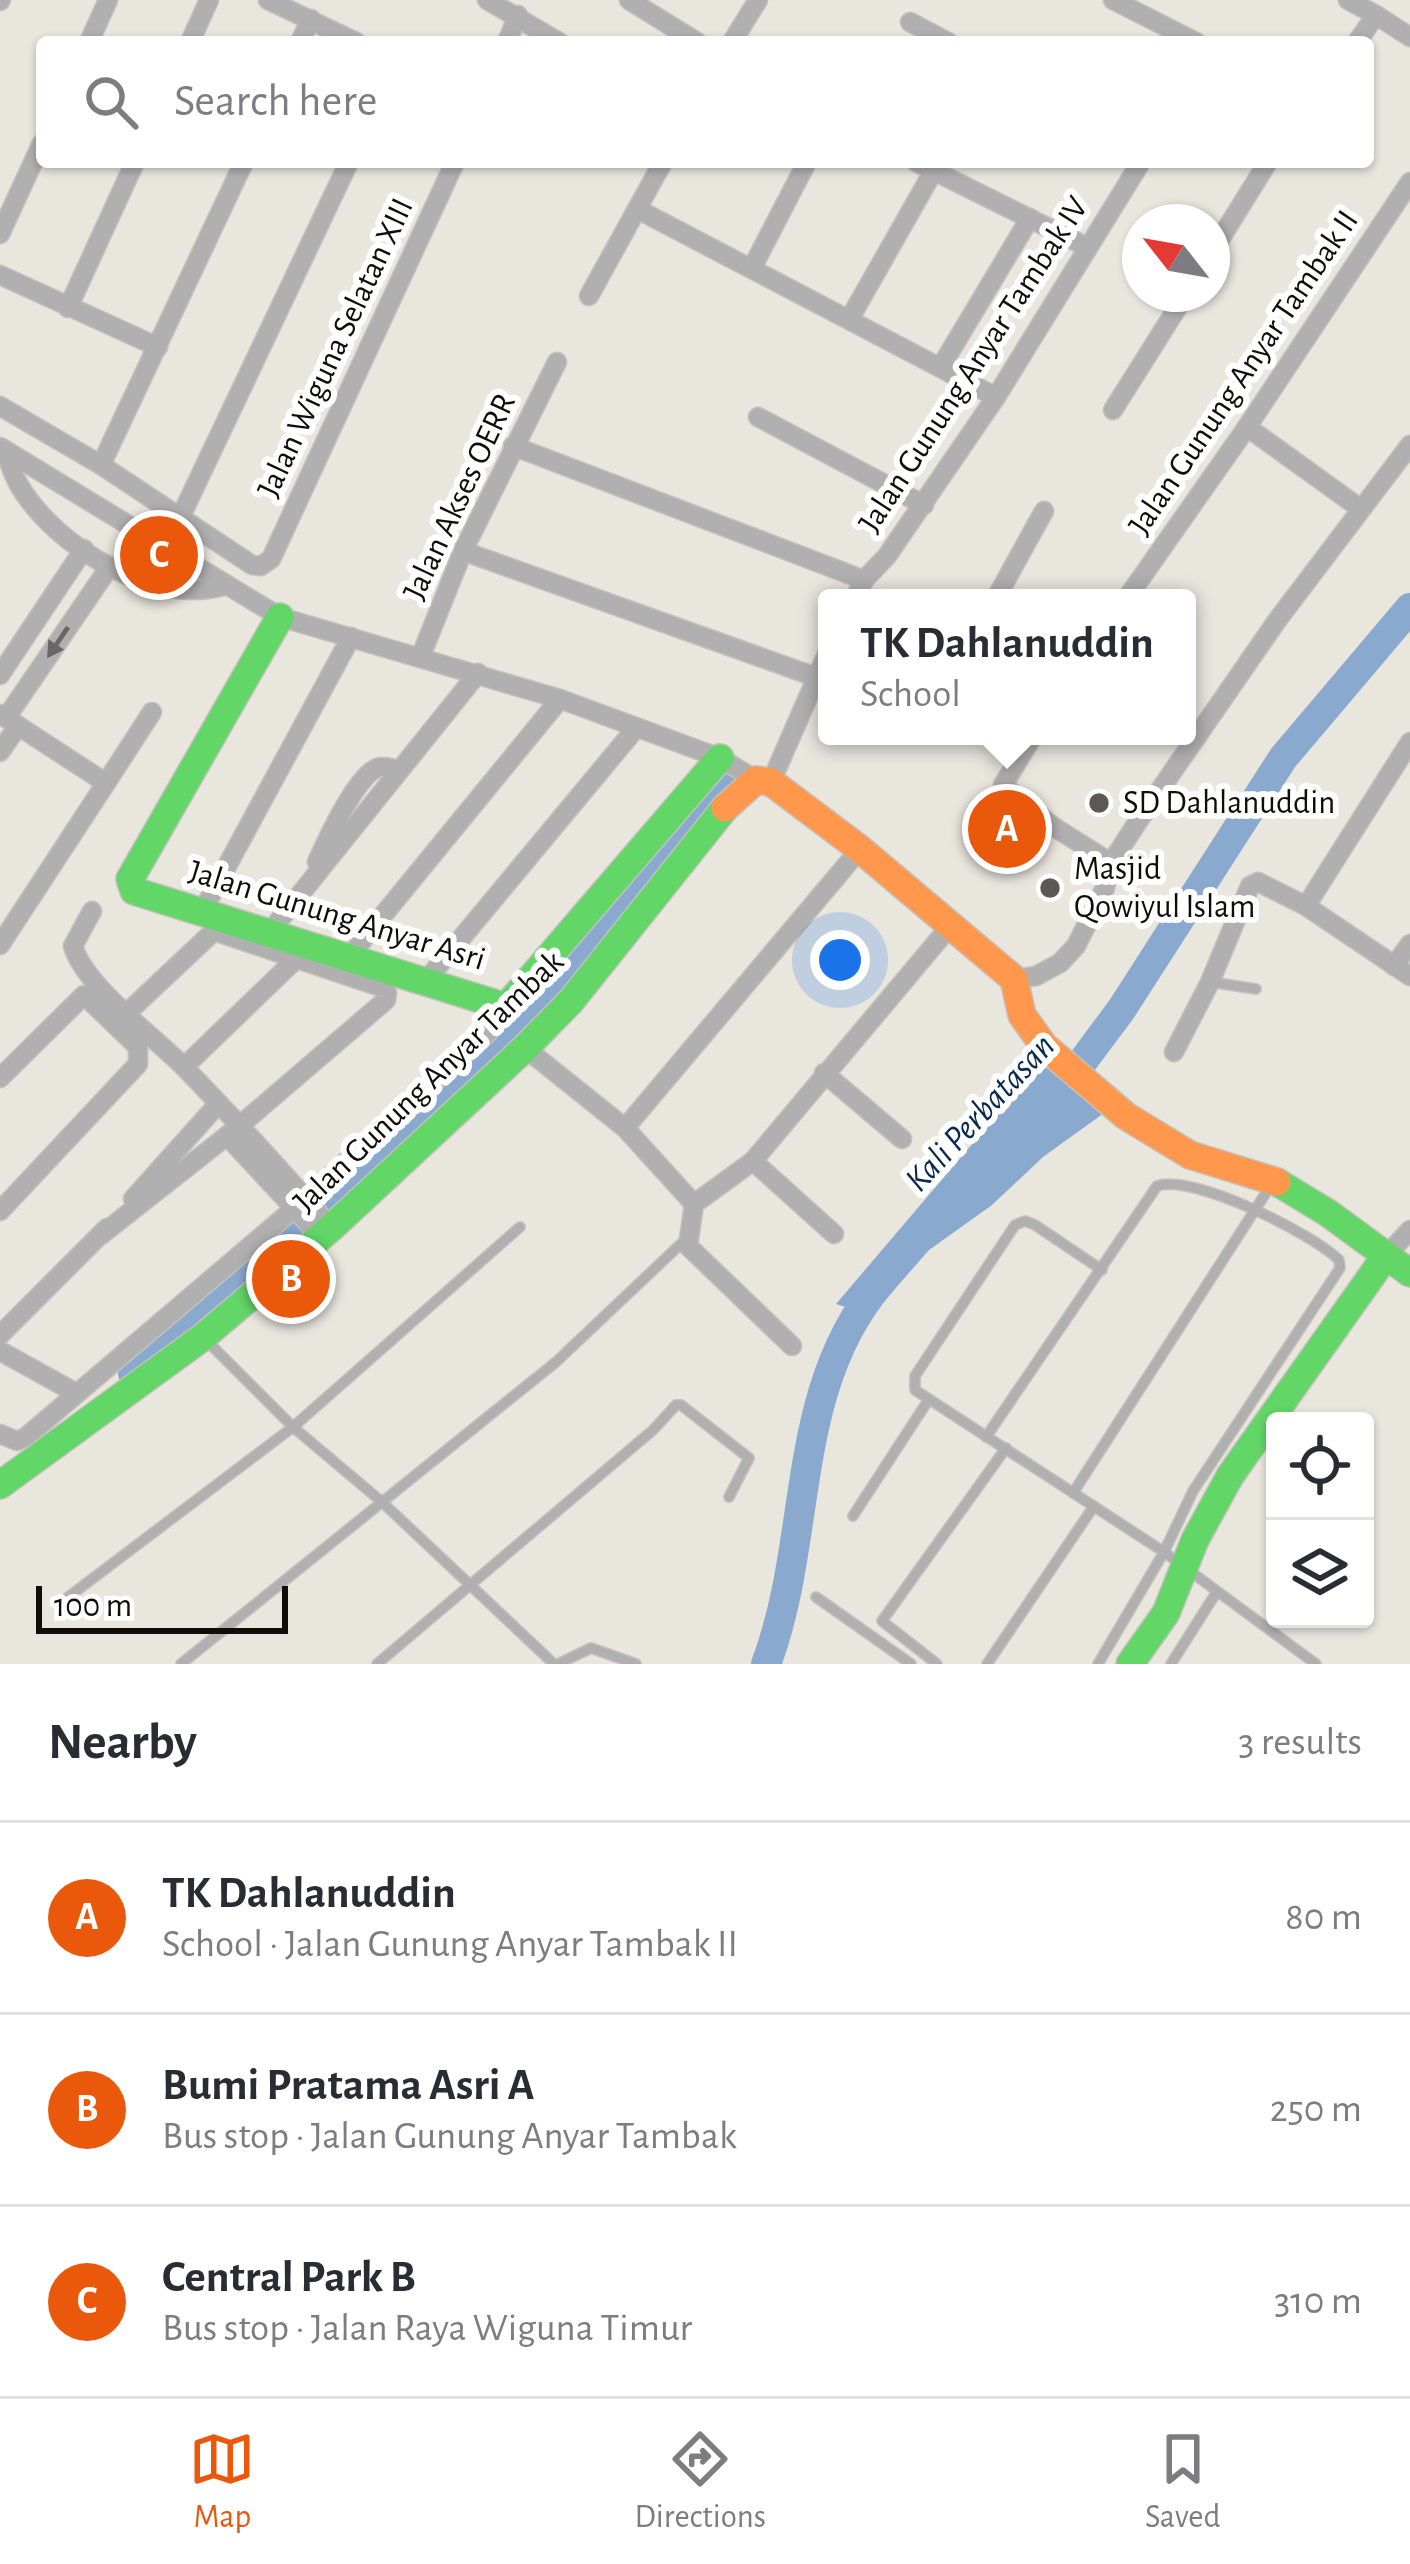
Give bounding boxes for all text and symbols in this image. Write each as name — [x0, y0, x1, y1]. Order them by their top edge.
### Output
search box — [36, 36, 1374, 168]
icon: search — [78, 69, 144, 135]
text: Search here — [174, 79, 377, 124]
street label: Jalan Gunung Anyar Tambak IV — [853, 191, 1095, 539]
street label: Jalan Wiguna Selatan XIII — [252, 193, 420, 503]
north arrow — [1122, 204, 1230, 312]
street label: Jalan Gunung Anyar Tambak II — [1123, 205, 1365, 541]
street label: Jalan Akses OERR — [398, 389, 522, 605]
pin: C — [120, 510, 198, 600]
popup — [818, 589, 1196, 745]
text: TK Dahlanuddin — [860, 621, 1154, 666]
one-way arrow — [47, 626, 70, 659]
text: School — [860, 675, 961, 714]
pin: A — [968, 784, 1046, 874]
place label: SD Dahlanuddin — [1123, 787, 1335, 820]
marker: SD Dahlanuddin — [1086, 790, 1112, 816]
place label: Masjid Qowiyul Islam — [1074, 853, 1255, 924]
street label: Jalan Gunung Anyar Asri — [185, 855, 489, 977]
marker: Masjid Qowiyul Islam — [1037, 875, 1063, 901]
your location — [810, 930, 870, 990]
street label: Jalan Gunung Anyar Tambak — [288, 945, 570, 1219]
water label: Kali Perbatasan — [898, 1027, 1062, 1199]
pin: B — [252, 1234, 330, 1324]
map controls — [1266, 1412, 1374, 1628]
button: locate — [1266, 1412, 1374, 1520]
button: layers — [1266, 1520, 1374, 1628]
scale bar — [36, 1580, 288, 1633]
text: 100 m — [54, 1590, 132, 1623]
text: Nearby — [48, 1717, 197, 1768]
text: 3 results — [1238, 1723, 1362, 1762]
text: TK Dahlanuddin — [162, 1871, 456, 1916]
text: A — [75, 1898, 99, 1937]
text: 80 m — [1285, 1898, 1362, 1937]
text: School · Jalan Gunung Anyar Tambak II — [162, 1925, 738, 1964]
text: Bumi Pratama Asri A — [162, 2063, 534, 2108]
text: B — [76, 2090, 98, 2129]
text: 250 m — [1270, 2090, 1362, 2129]
text: Bus stop · Jalan Gunung Anyar Tambak — [162, 2117, 737, 2156]
text: Central Park B — [162, 2255, 416, 2300]
text: C — [77, 2282, 97, 2321]
text: 310 m — [1274, 2282, 1362, 2321]
text: Bus stop · Jalan Raya Wiguna Timur — [162, 2309, 692, 2348]
tab: Map — [189, 2426, 255, 2538]
tab: Directions — [634, 2426, 766, 2538]
tab: Saved — [1145, 2426, 1220, 2538]

